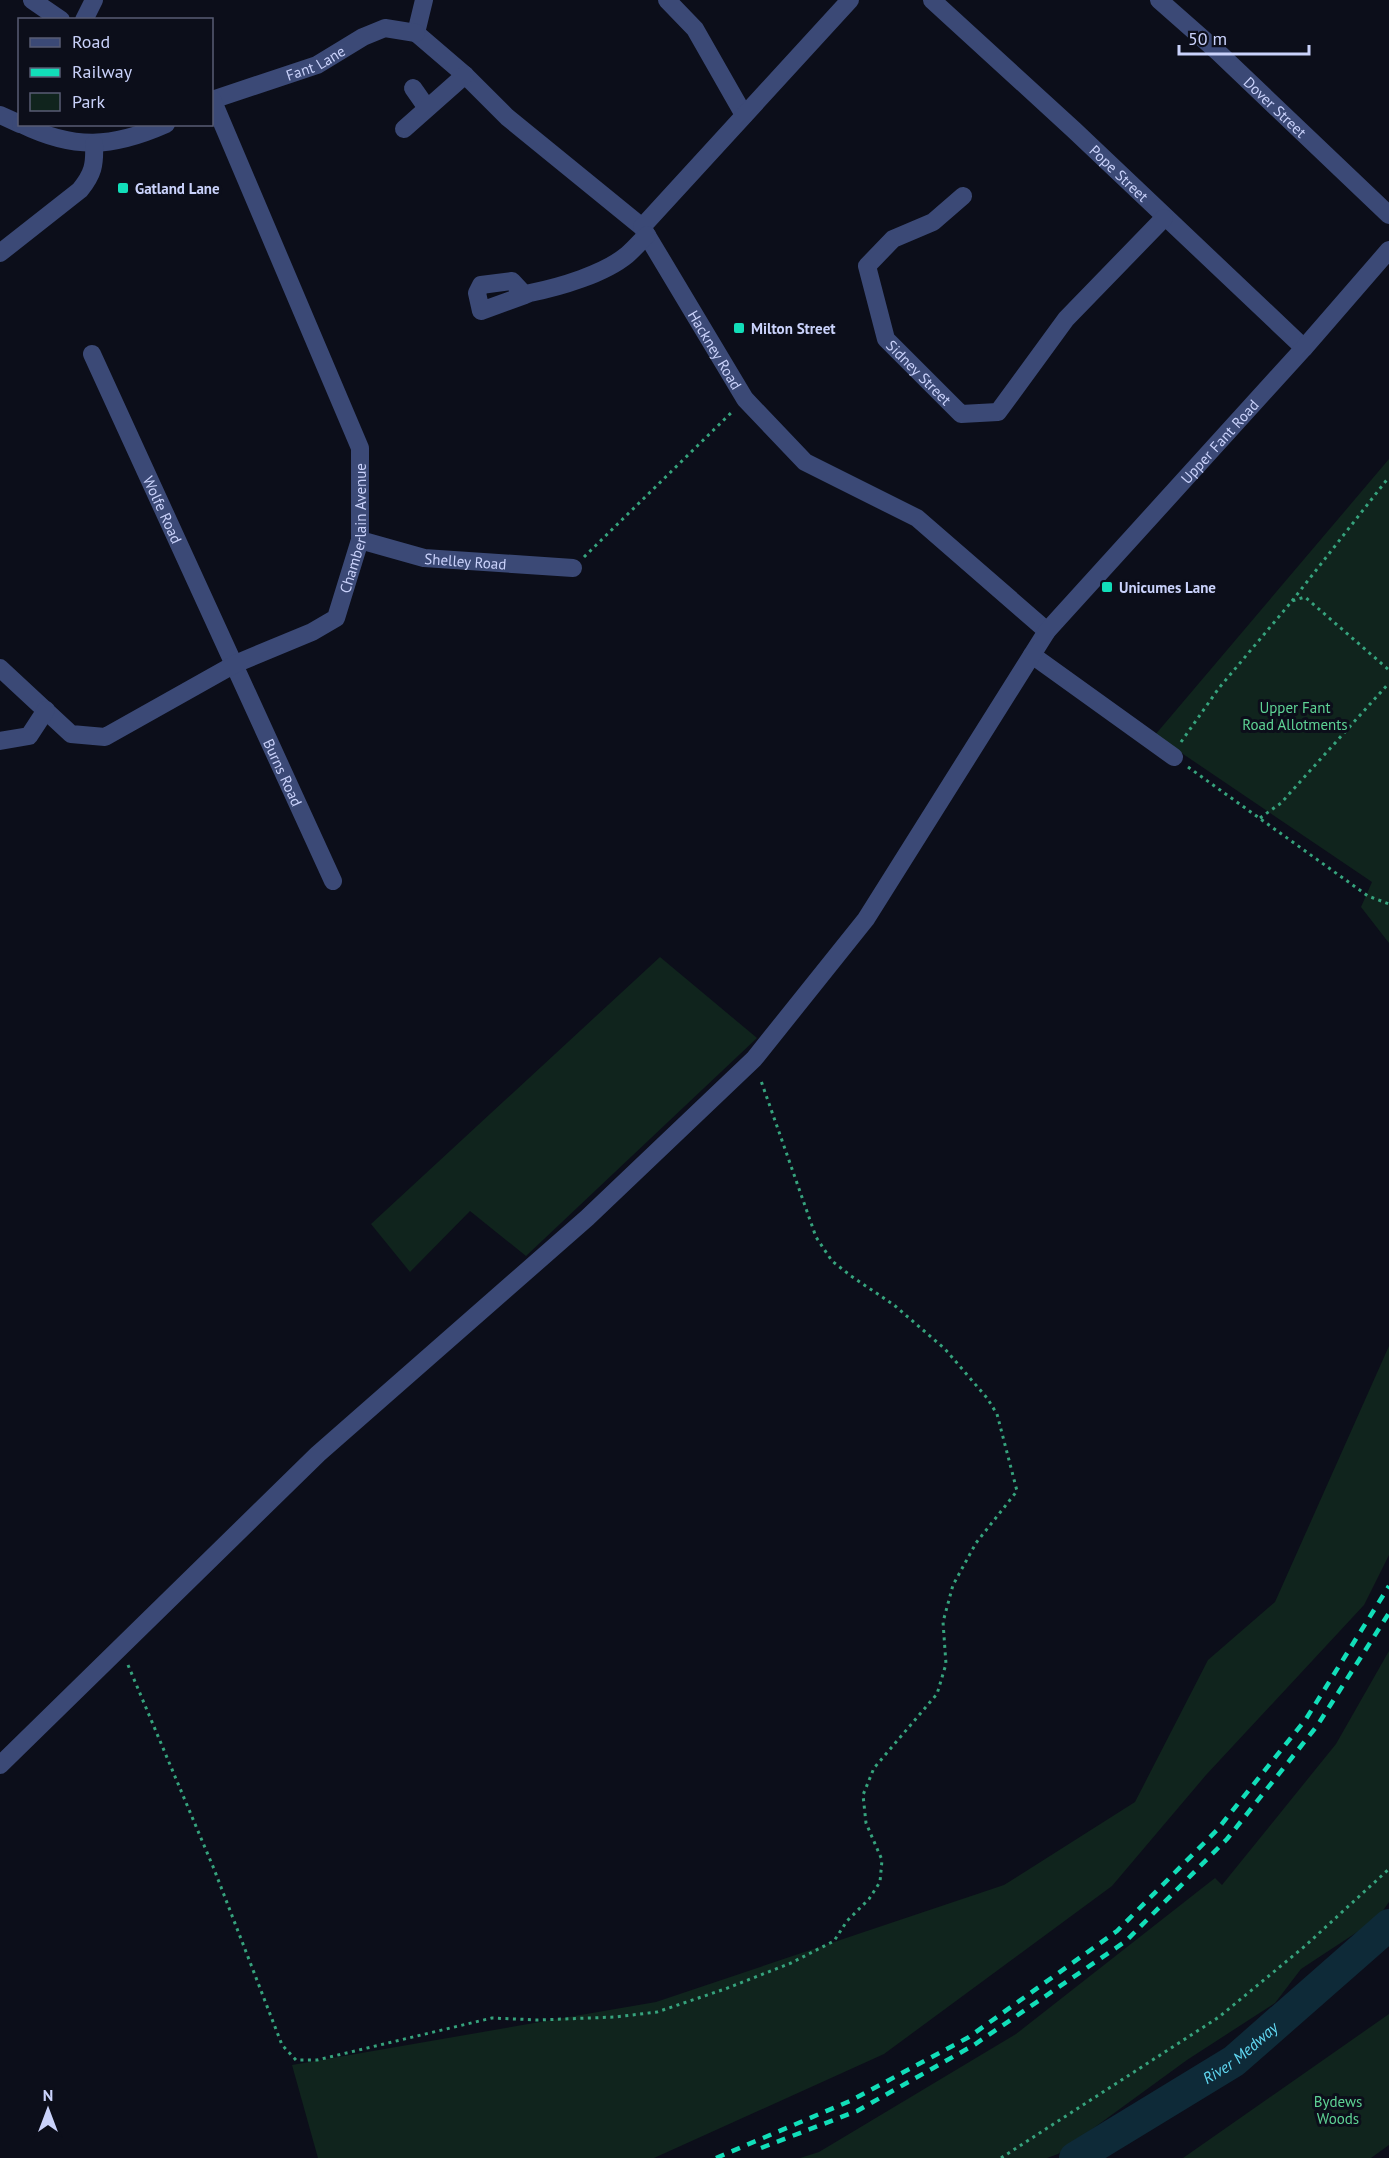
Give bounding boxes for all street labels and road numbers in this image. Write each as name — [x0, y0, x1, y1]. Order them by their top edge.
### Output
street label: Fant Lane — [283, 41, 348, 84]
street label: Dover Street — [1240, 72, 1311, 141]
street label: Pope Street — [1086, 141, 1153, 205]
street label: Hackney Road — [684, 306, 747, 393]
street label: Sidney Street — [883, 336, 956, 409]
street label: Upper Fant Road — [1176, 395, 1262, 487]
street label: Chamberlain Avenue — [335, 463, 370, 595]
street label: Wolfe Road — [139, 473, 187, 546]
street label: Shelley Road — [424, 549, 507, 573]
street label: Burns Road — [260, 735, 307, 809]

